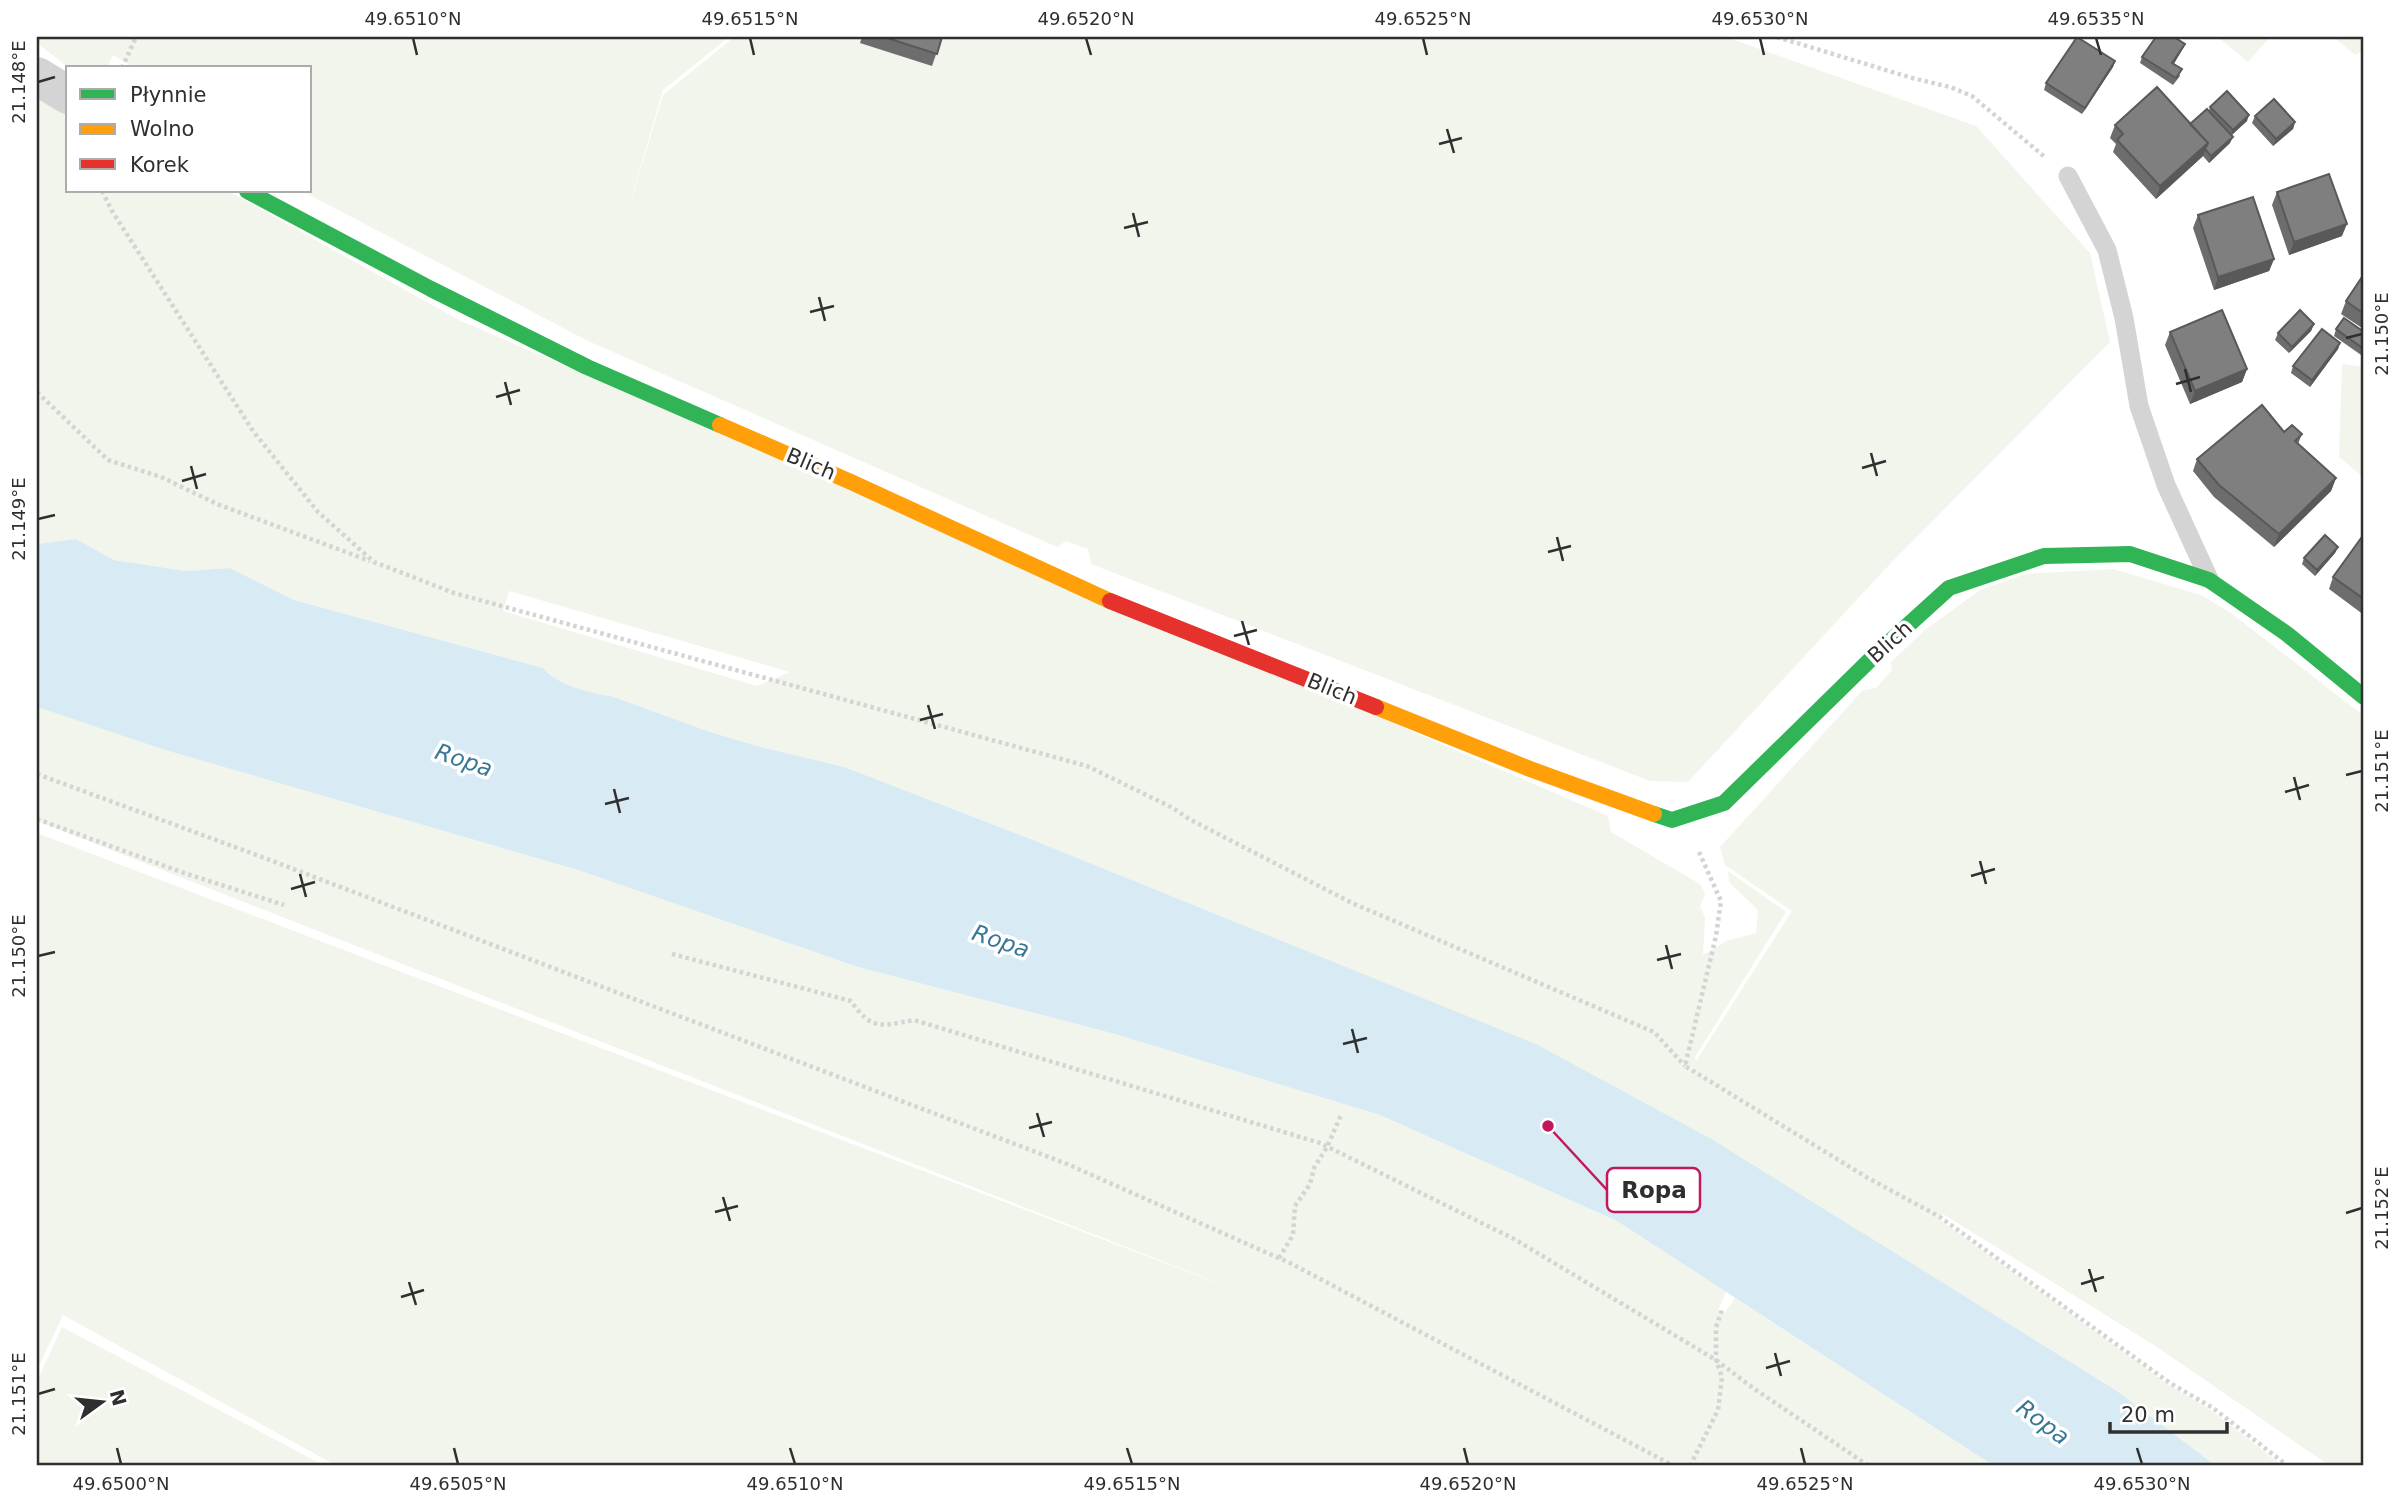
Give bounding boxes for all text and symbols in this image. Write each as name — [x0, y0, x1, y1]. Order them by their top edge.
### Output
text: 49.6510°N — [365, 8, 461, 29]
text: 49.6515°N — [702, 8, 798, 29]
text: 49.6520°N — [1038, 8, 1134, 29]
text: 49.6525°N — [1375, 8, 1471, 29]
text: 49.6530°N — [1712, 8, 1808, 29]
text: 49.6535°N — [2048, 8, 2144, 29]
text: 21.148°E — [8, 40, 29, 124]
legend — [66, 66, 312, 192]
text: Płynnie — [130, 83, 206, 107]
text: Wolno — [130, 117, 194, 141]
text: Korek — [130, 153, 190, 177]
text: 21.150°E — [2371, 292, 2392, 376]
street label: Blich — [783, 443, 839, 485]
text: 21.149°E — [8, 477, 29, 561]
street label: Blich — [1863, 616, 1917, 668]
street label: Blich — [1304, 668, 1360, 710]
text: 21.151°E — [2371, 729, 2392, 813]
water label: Ropa — [432, 738, 496, 782]
text: 21.150°E — [8, 914, 29, 998]
water label: Ropa — [969, 919, 1033, 963]
text: 21.152°E — [2371, 1166, 2392, 1250]
callout: Ropa — [1607, 1168, 1700, 1212]
text: Ropa — [1621, 1177, 1687, 1203]
text: 21.151°E — [8, 1352, 29, 1436]
north arrow — [66, 1366, 136, 1436]
text: N — [106, 1387, 131, 1408]
scale bar — [2110, 1391, 2228, 1435]
water label: Ropa — [2012, 1394, 2074, 1450]
text: 20 m — [2121, 1403, 2175, 1427]
text: 49.6500°N — [73, 1473, 169, 1494]
text: 49.6505°N — [410, 1473, 506, 1494]
text: 49.6510°N — [747, 1473, 843, 1494]
text: 49.6515°N — [1084, 1473, 1180, 1494]
text: 49.6520°N — [1420, 1473, 1516, 1494]
text: 49.6525°N — [1757, 1473, 1853, 1494]
text: 49.6530°N — [2094, 1473, 2190, 1494]

